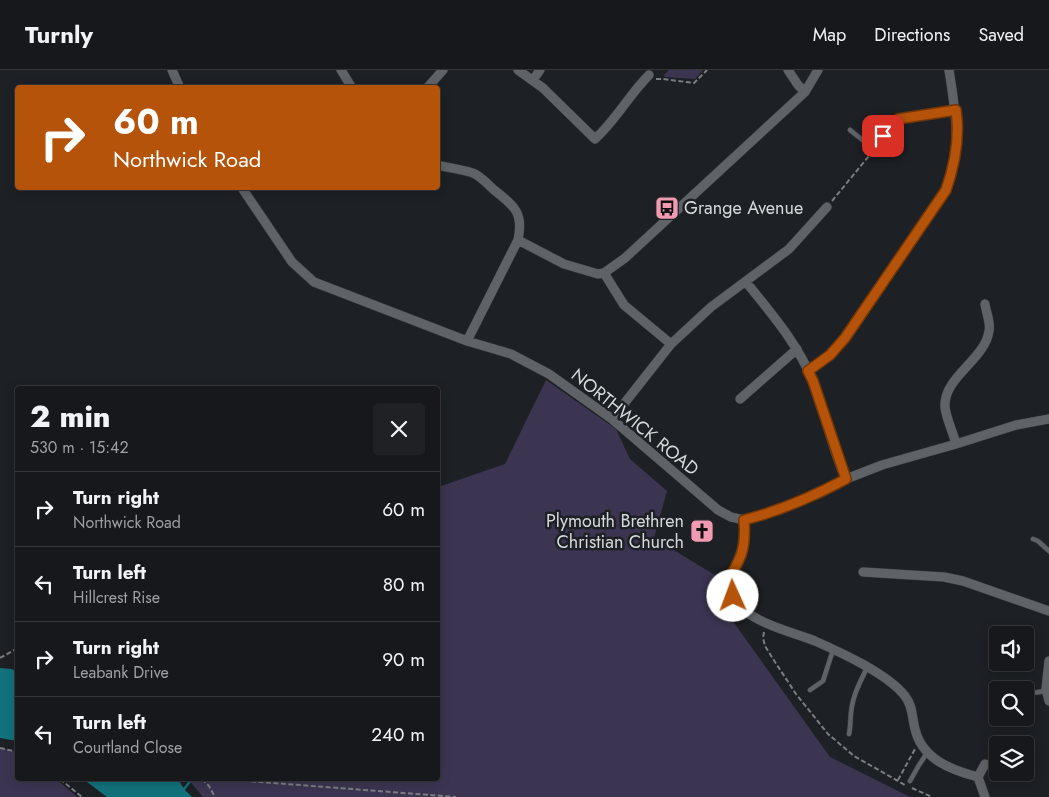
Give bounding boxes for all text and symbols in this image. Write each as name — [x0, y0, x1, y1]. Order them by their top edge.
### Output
text: Turnly — [25, 17, 93, 52]
text: Map — [813, 22, 846, 48]
text: Directions — [874, 22, 950, 48]
text: Saved — [978, 22, 1024, 48]
text: 60 m — [113, 97, 199, 147]
icon: right — [30, 105, 95, 170]
pin — [862, 115, 904, 157]
icon: arrive — [869, 122, 897, 150]
text: Northwick Road — [113, 143, 261, 175]
bus stop icon: Grange Avenue — [654, 195, 680, 221]
place label: Grange Avenue — [684, 195, 803, 221]
street label: NORTHWICK ROAD — [566, 362, 704, 482]
text: 2 min — [30, 395, 111, 438]
button: close — [373, 403, 425, 455]
text: 530 m · 15:42 — [30, 436, 129, 459]
text: Turn right — [73, 484, 159, 511]
icon: right — [30, 495, 58, 523]
text: 60 m — [382, 496, 425, 523]
place label: Plymouth Brethren Christian Church — [546, 508, 684, 555]
text: Northwick Road — [73, 511, 181, 534]
church icon: Plymouth Brethren Christian Church — [689, 518, 715, 544]
text: Turn left — [73, 559, 146, 586]
position arrow — [706, 569, 758, 621]
icon: left — [30, 570, 58, 598]
text: 80 m — [383, 571, 425, 598]
text: Hillcrest Rise — [73, 586, 160, 609]
map controls — [989, 626, 1034, 781]
button: sound — [989, 626, 1034, 671]
text: Turn right — [73, 634, 159, 661]
icon: right — [30, 645, 58, 673]
text: 90 m — [382, 646, 425, 673]
text: Leabank Drive — [73, 661, 169, 684]
button: search — [989, 681, 1034, 726]
text: Turn left — [73, 709, 146, 736]
icon: left — [30, 720, 58, 748]
text: 240 m — [371, 721, 425, 748]
text: Courtland Close — [73, 736, 182, 759]
button: layers — [989, 736, 1034, 781]

